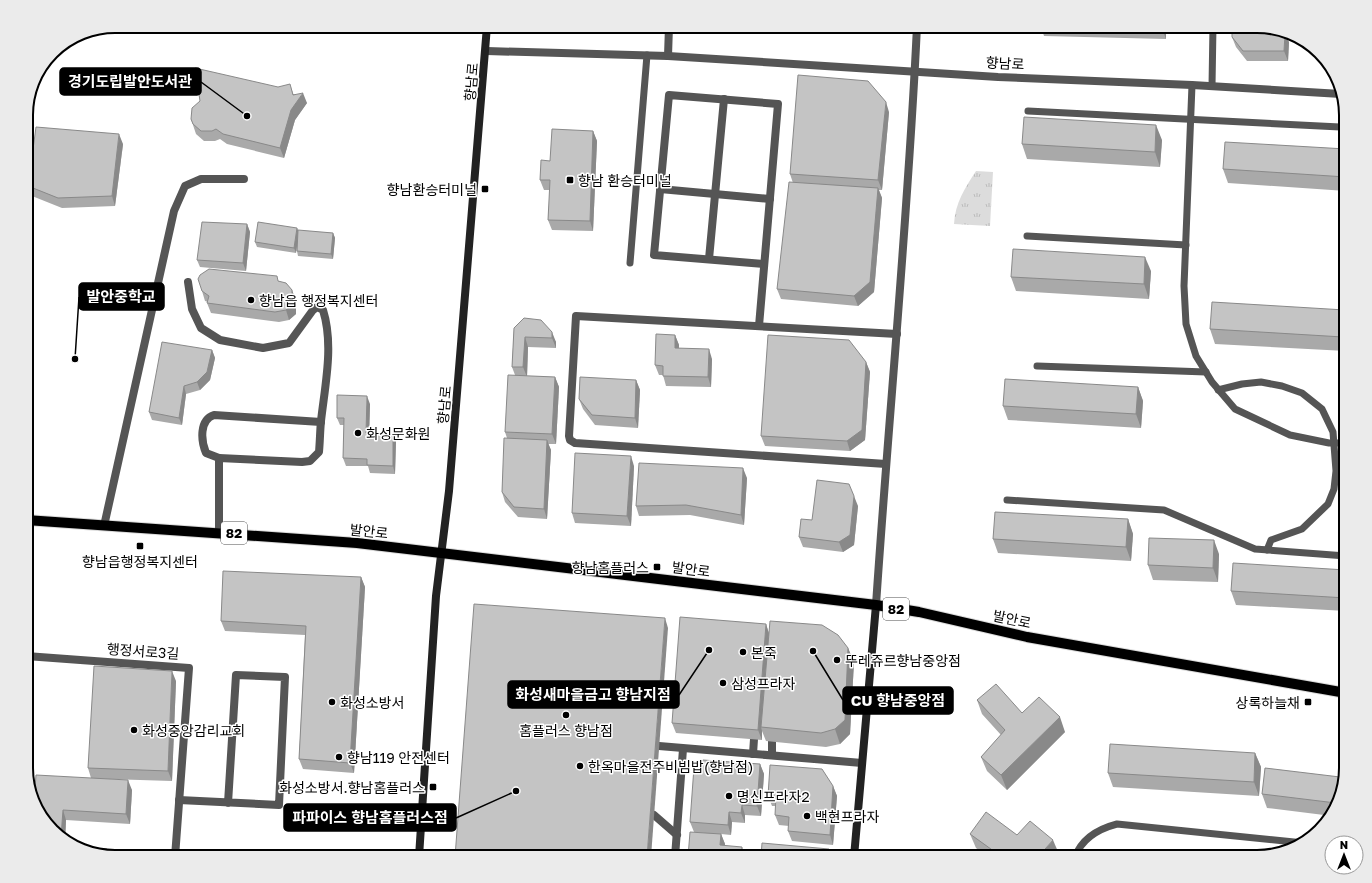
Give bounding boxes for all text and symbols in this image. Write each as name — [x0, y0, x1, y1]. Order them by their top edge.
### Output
street label: 향남로 — [985, 54, 1025, 73]
street label: 향남로 — [461, 62, 481, 102]
callout: 경기도립발안도서관 — [60, 68, 201, 95]
text: 경기도립발안도서관 — [68, 72, 192, 90]
place label: 향남 환승터미널 — [578, 172, 672, 189]
marker: 향남 환승터미널 — [565, 175, 575, 185]
place label: 향남환승터미널 — [387, 181, 477, 198]
marker: 향남환승터미널 — [480, 184, 490, 194]
callout: 발안중학교 — [79, 283, 164, 310]
text: 발안중학교 — [86, 287, 156, 305]
place label: 향남읍 행정복지센터 — [259, 292, 378, 309]
marker: 향남읍 행정복지센터 — [246, 295, 256, 305]
street label: 향남로 — [434, 385, 454, 425]
place label: 화성문화원 — [366, 425, 430, 442]
marker: 화성문화원 — [353, 428, 363, 438]
street label: 발안로 — [349, 521, 389, 541]
road number: 82 — [221, 522, 247, 544]
marker: 향남읍행정복지센터 — [135, 541, 145, 551]
place label: 향남읍행정복지센터 — [82, 553, 198, 570]
street label: 발안로 — [671, 558, 711, 580]
place label: 향남홈플러스 — [572, 559, 649, 576]
marker: 향남홈플러스 — [652, 562, 662, 572]
road number: 82 — [883, 598, 909, 620]
street label: 발안로 — [991, 607, 1033, 631]
street label: 행정서로3길 — [106, 640, 180, 662]
place label: 본죽 — [751, 644, 777, 661]
marker: 본죽 — [738, 647, 748, 657]
place label: 뚜레쥬르향남중앙점 — [845, 652, 961, 669]
marker: 뚜레쥬르향남중앙점 — [832, 655, 842, 665]
place label: 삼성프라자 — [731, 675, 796, 692]
marker: 삼성프라자 — [718, 678, 728, 688]
callout: 화성새마을금고 향남지점 — [508, 681, 679, 708]
text: 화성새마을금고 향남지점 — [515, 685, 671, 703]
callout: CU 향남중앙점 — [843, 687, 953, 714]
text: CU 향남중앙점 — [851, 691, 945, 709]
place label: 화성소방서 — [340, 694, 404, 711]
place label: 상록하늘채 — [1236, 694, 1300, 711]
marker: 화성소방서 — [327, 697, 337, 707]
marker: 상록하늘채 — [1303, 697, 1313, 707]
marker: 홈플러스 향남점 — [561, 710, 571, 720]
place label: 화성중앙감리교회 — [142, 722, 245, 739]
place label: 홈플러스 향남점 — [519, 722, 613, 739]
marker: 화성중앙감리교회 — [129, 725, 139, 735]
place label: 향남119 안전센터 — [347, 749, 450, 766]
marker: 향남119 안전센터 — [334, 752, 344, 762]
place label: 한옥마을전주비빔밥(향남점) — [588, 758, 753, 775]
marker: 한옥마을전주비빔밥(향남점) — [575, 761, 585, 771]
place label: 화성소방서.향남홈플러스 — [279, 779, 425, 796]
marker: 화성소방서.향남홈플러스 — [428, 782, 438, 792]
place label: 명신프라자2 — [737, 788, 810, 805]
marker: 명신프라자2 — [724, 791, 734, 801]
callout: 파파이스 향남홈플러스점 — [284, 804, 456, 831]
text: 파파이스 향남홈플러스점 — [292, 808, 448, 826]
place label: 백현프라자 — [815, 808, 880, 825]
marker: 백현프라자 — [802, 811, 812, 821]
north arrow — [1324, 835, 1364, 875]
text: N — [1340, 838, 1348, 851]

